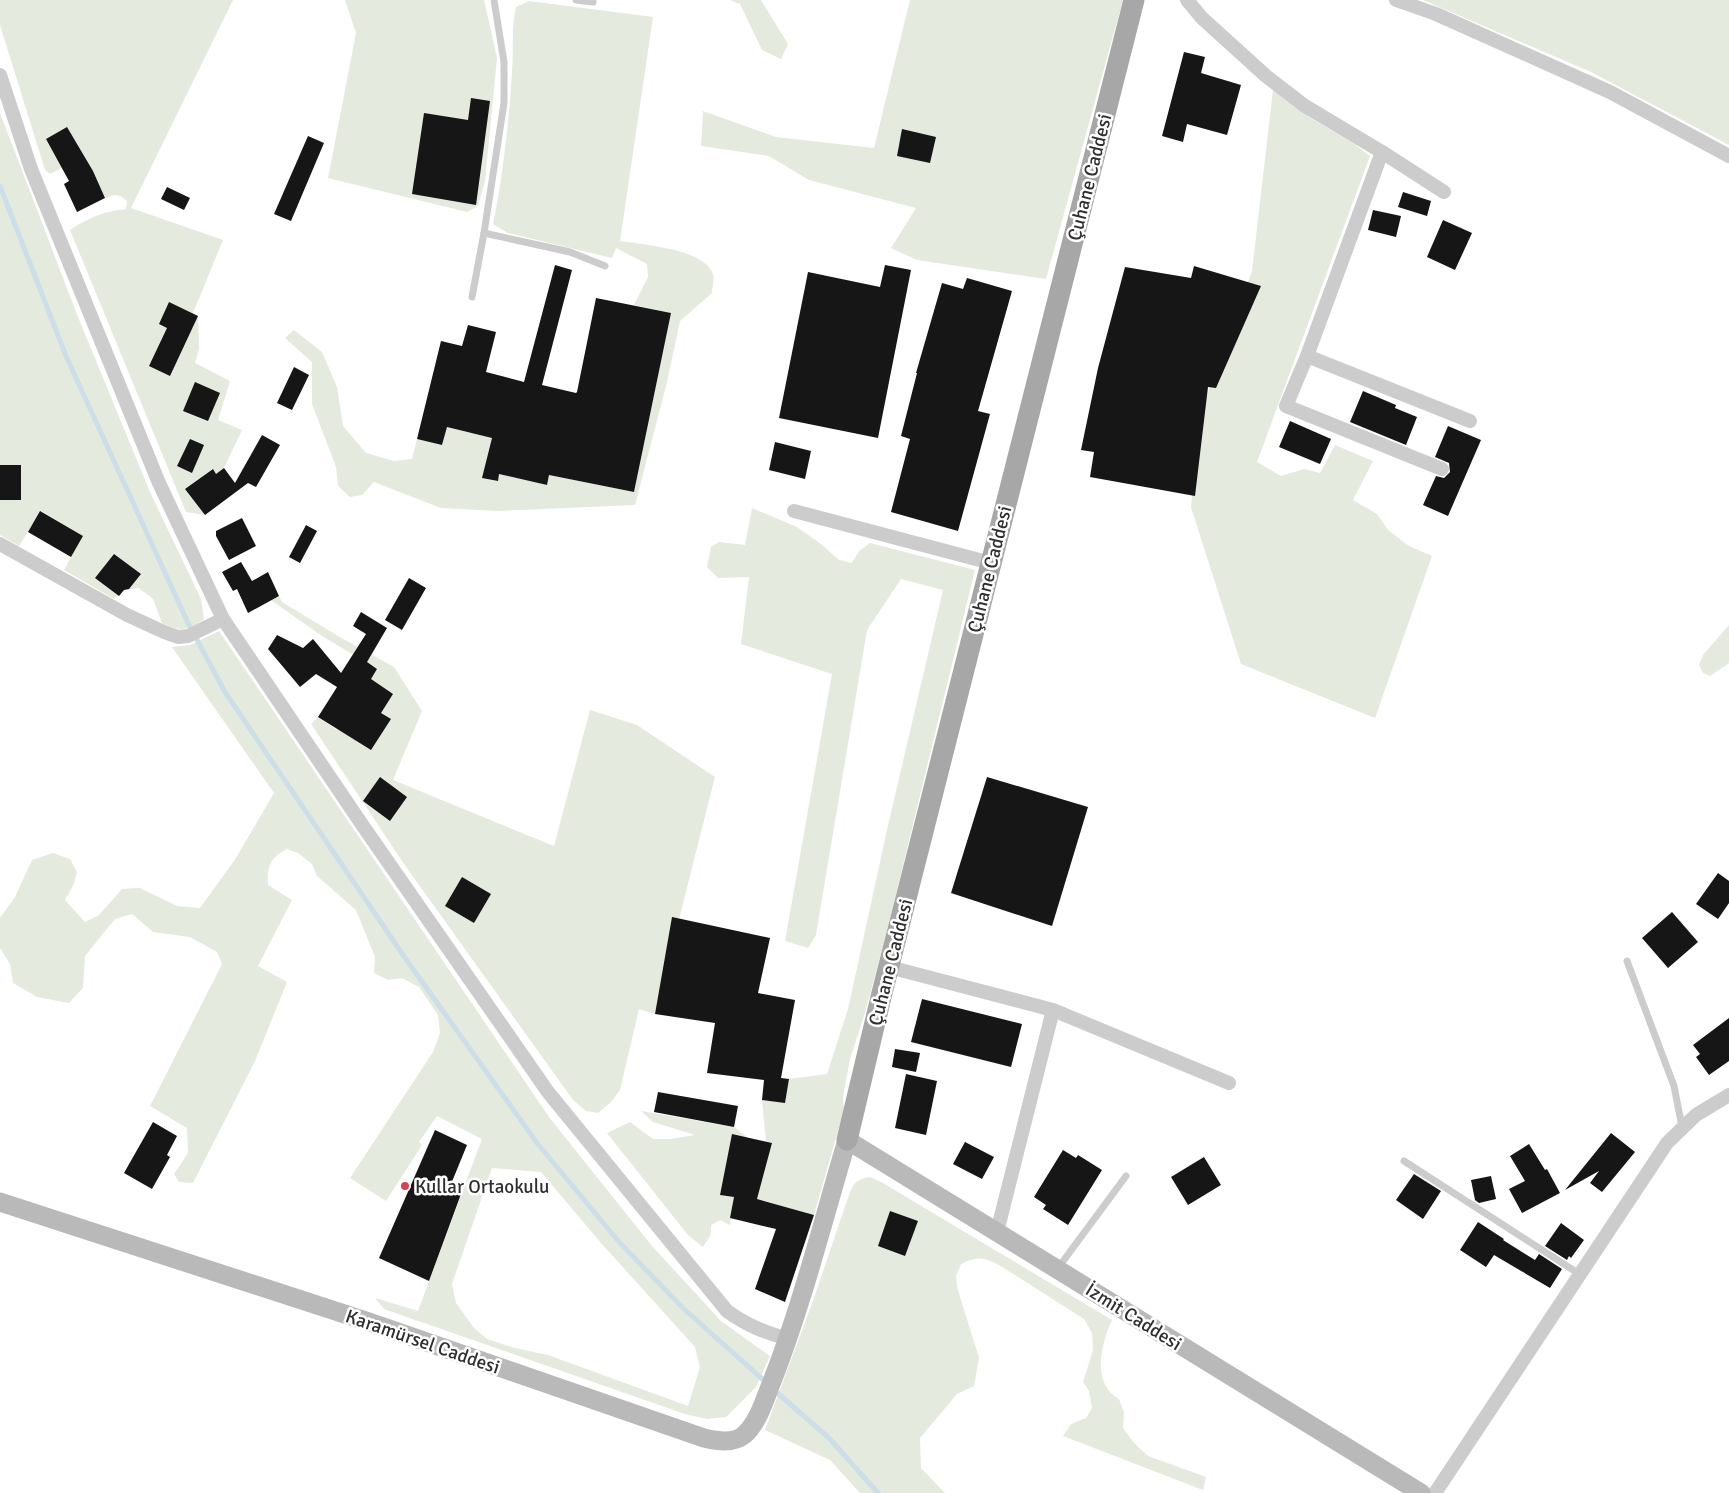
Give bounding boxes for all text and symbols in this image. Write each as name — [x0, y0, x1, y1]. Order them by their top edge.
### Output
street label: Çuhane Caddesi — [1063, 111, 1117, 243]
street label: Çuhane Caddesi — [963, 503, 1017, 635]
street label: Çuhane Caddesi — [864, 896, 918, 1028]
place label: Kullar Ortaokulu — [415, 1175, 550, 1199]
marker: Kullar Ortaokulu — [399, 1180, 411, 1192]
street label: İzmit Caddesi — [1081, 1278, 1186, 1356]
street label: Karamürsel Caddesi — [342, 1304, 503, 1380]

